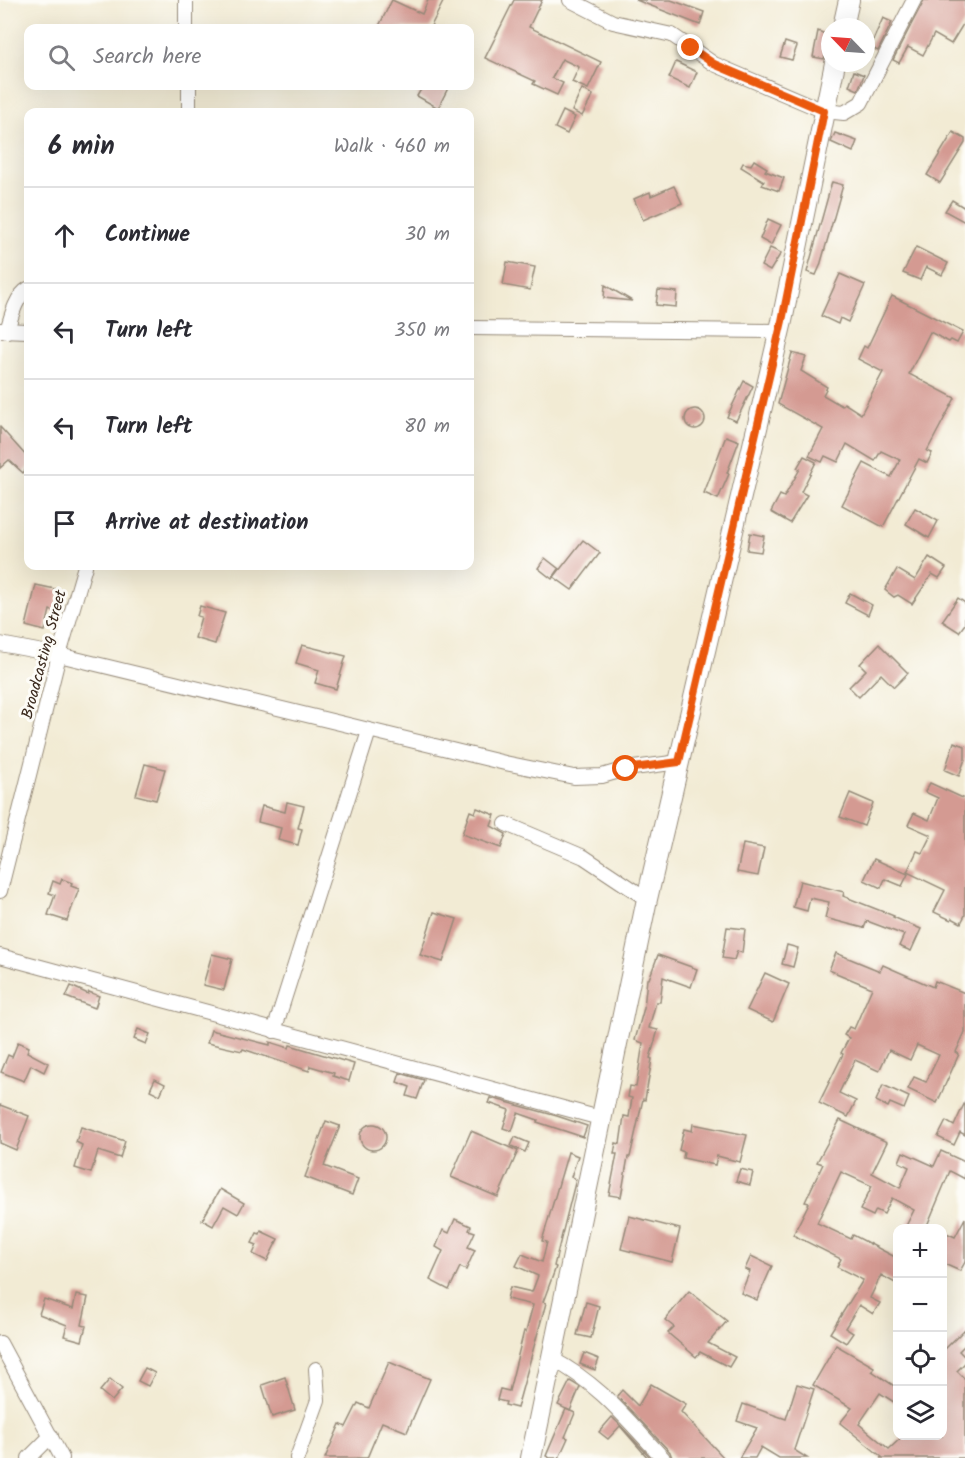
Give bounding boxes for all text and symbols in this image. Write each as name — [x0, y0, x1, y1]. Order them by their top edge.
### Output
north arrow — [821, 18, 875, 72]
search box — [24, 24, 474, 90]
route end — [677, 34, 703, 60]
text: Search here — [93, 40, 201, 75]
icon: search — [45, 41, 78, 74]
text: 6 min — [48, 126, 115, 168]
text: Walk · 460 m — [334, 131, 450, 163]
text: Continue — [105, 218, 190, 253]
icon: ahead — [48, 219, 81, 252]
text: 30 m — [405, 219, 450, 251]
text: Turn left — [105, 314, 192, 349]
icon: left — [48, 315, 81, 348]
text: 350 m — [394, 315, 450, 347]
text: Turn left — [105, 410, 192, 445]
icon: left — [48, 411, 81, 444]
text: 80 m — [404, 411, 450, 443]
text: Arrive at destination — [105, 506, 308, 541]
icon: arrive — [48, 507, 81, 540]
street label: Broadcasting Street — [15, 586, 74, 722]
route start — [612, 755, 638, 781]
map controls — [893, 1224, 947, 1440]
button: + — [893, 1224, 947, 1278]
button: − — [893, 1278, 947, 1332]
button: locate — [893, 1332, 947, 1386]
button: layers — [893, 1386, 947, 1440]

